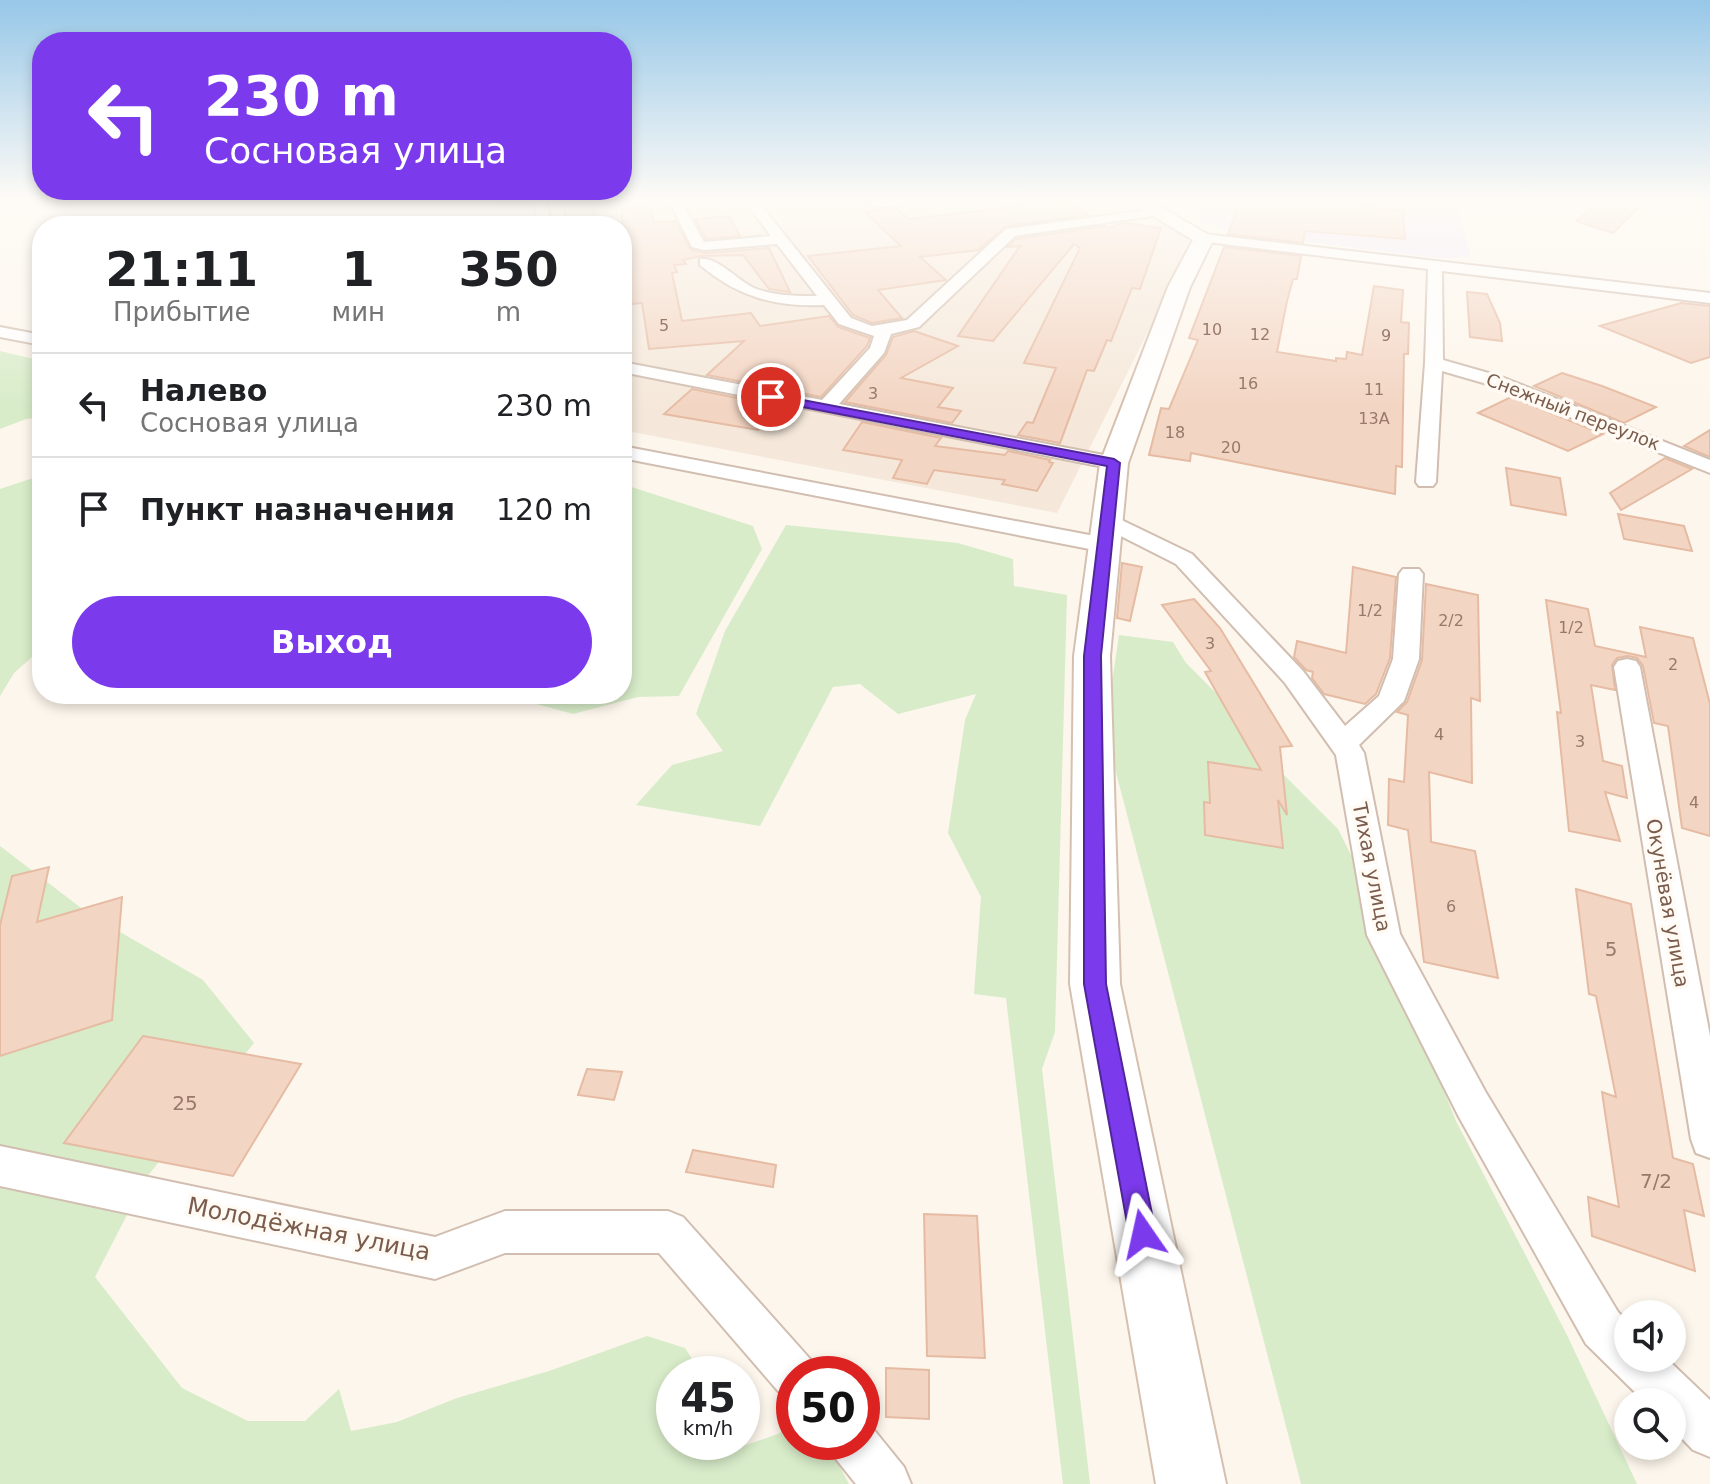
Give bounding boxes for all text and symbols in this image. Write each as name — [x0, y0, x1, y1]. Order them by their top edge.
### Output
text: 230 m — [204, 63, 399, 128]
icon: left — [72, 64, 176, 168]
text: Сосновая улица — [204, 130, 507, 171]
text: 21:11 — [105, 241, 258, 297]
text: 1 — [342, 241, 375, 297]
text: 350 — [458, 241, 559, 297]
text: Прибытие — [113, 297, 251, 327]
text: мин — [332, 297, 385, 327]
text: m — [496, 297, 521, 327]
house number: 5 — [659, 316, 669, 335]
house number: 10 — [1202, 320, 1222, 339]
house number: 12 — [1250, 325, 1270, 344]
house number: 9 — [1381, 326, 1391, 345]
pin — [737, 363, 805, 431]
street label: Снежный переулок — [1483, 369, 1663, 454]
text: Налево — [140, 373, 267, 408]
house number: 16 — [1238, 374, 1258, 393]
icon: arrive — [749, 375, 793, 419]
house number: 11 — [1364, 380, 1384, 399]
icon: left — [72, 383, 116, 427]
house number: 3 — [868, 384, 878, 403]
text: 230 m — [496, 388, 592, 423]
text: Сосновая улица — [140, 408, 359, 438]
house number: 13А — [1358, 409, 1390, 428]
house number: 18 — [1165, 423, 1185, 442]
house number: 20 — [1221, 438, 1241, 457]
icon: arrive — [72, 487, 116, 531]
text: Пункт назначения — [140, 492, 455, 527]
text: 120 m — [496, 492, 592, 527]
button: Выход — [72, 596, 592, 688]
house number: 1/2 — [1357, 601, 1383, 620]
house number: 2/2 — [1438, 611, 1464, 630]
house number: 1/2 — [1558, 618, 1584, 637]
house number: 3 — [1205, 634, 1215, 653]
house number: 2 — [1668, 655, 1678, 674]
house number: 4 — [1434, 725, 1444, 744]
house number: 3 — [1575, 732, 1585, 751]
house number: 4 — [1689, 793, 1699, 812]
street label: Тихая улица — [1348, 799, 1396, 934]
street label: Окунёвая улица — [1641, 817, 1695, 989]
house number: 6 — [1446, 897, 1456, 916]
house number: 5 — [1605, 937, 1617, 961]
house number: 25 — [172, 1091, 198, 1115]
house number: 7/2 — [1640, 1169, 1672, 1193]
street label: Молодёжная улица — [185, 1192, 433, 1266]
position arrow — [1101, 1192, 1185, 1276]
map controls — [1614, 1300, 1686, 1460]
button: sound — [1614, 1300, 1686, 1372]
speed limit sign: 50 — [776, 1356, 880, 1460]
text: 45 — [680, 1375, 736, 1421]
button: search — [1614, 1388, 1686, 1460]
text: km/h — [683, 1416, 733, 1440]

